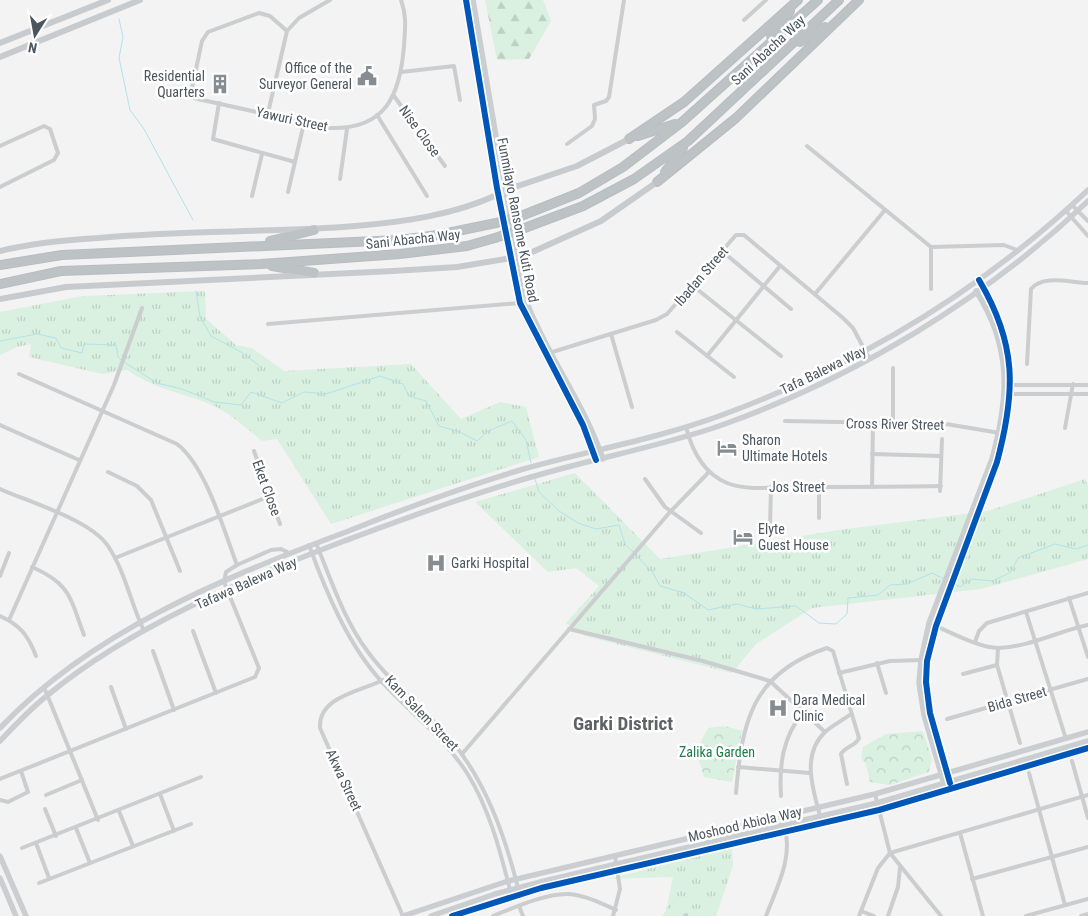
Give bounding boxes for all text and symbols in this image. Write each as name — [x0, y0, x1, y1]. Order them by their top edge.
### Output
north arrow — [10, 10, 60, 60]
street label: Sani Abacha Way — [728, 12, 808, 88]
text: N — [27, 39, 38, 56]
place label: Office of the Surveyor General — [259, 60, 352, 92]
public building icon: Office of the Surveyor General — [356, 65, 378, 87]
place label: Residential Quarters — [144, 68, 205, 100]
building icon: Residential Quarters — [209, 73, 231, 95]
street label: Nise Close — [396, 102, 444, 160]
street label: Yawuri Street — [255, 104, 329, 134]
street label: Funmilayo Ransome Kuti Road — [494, 136, 542, 304]
street label: Sani Abacha Way — [365, 226, 461, 252]
street label: Ibadan Street — [671, 243, 731, 309]
street label: Tafa Balewa Way — [777, 342, 869, 398]
street label: Cross River Street — [846, 415, 944, 433]
place label: Sharon Ultimate Hotels — [742, 432, 828, 464]
hotel icon: Sharon Ultimate Hotels — [716, 437, 738, 459]
street label: Eket Close — [250, 458, 285, 518]
street label: Jos Street — [769, 479, 825, 495]
place label: Elyte Guest House — [758, 521, 829, 553]
hotel icon: Elyte Guest House — [732, 526, 754, 548]
hospital icon: Garki Hospital — [425, 552, 447, 574]
street label: Tafawa Balewa Way — [193, 553, 299, 613]
place label: Garki Hospital — [451, 555, 529, 571]
street label: Kam Salem Street — [382, 672, 462, 754]
street label: Bida Street — [986, 683, 1048, 715]
place label: Dara Medical Clinic — [793, 692, 865, 724]
hospital icon: Dara Medical Clinic — [767, 697, 789, 719]
district label: Garki District — [573, 712, 673, 735]
park label: Zalika Garden — [679, 744, 755, 760]
street label: Akwa Street — [323, 747, 365, 813]
street label: Moshood Abiola Way — [687, 803, 804, 845]

